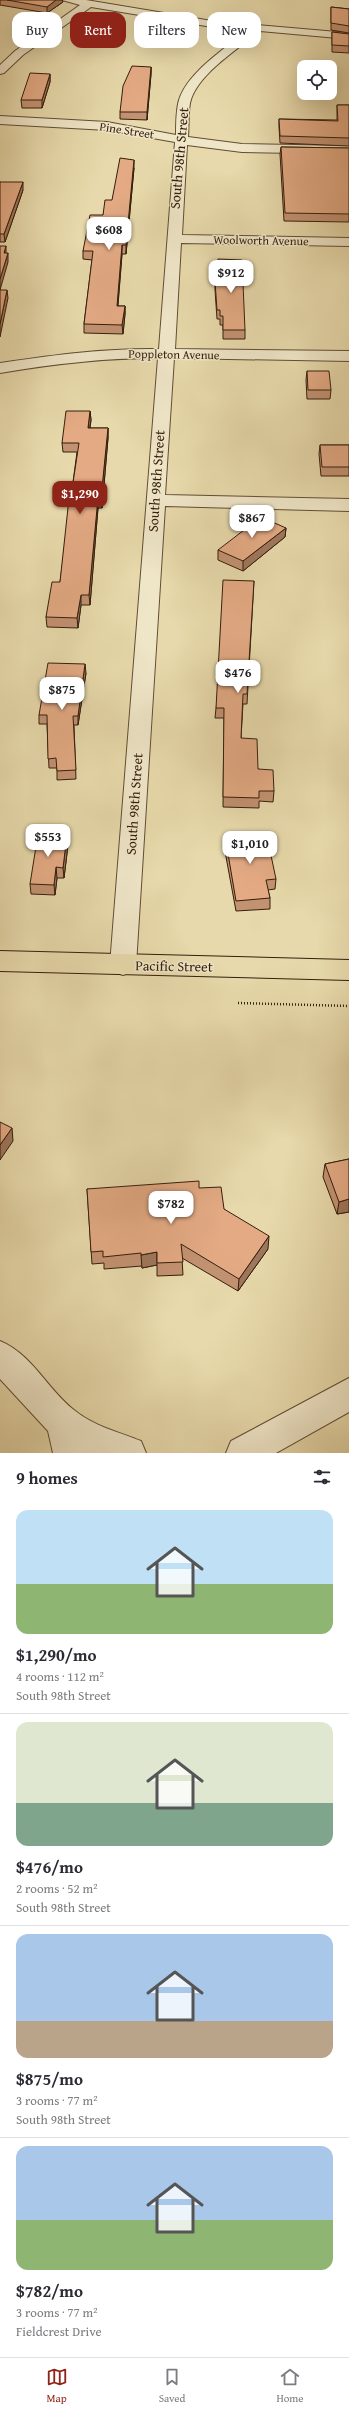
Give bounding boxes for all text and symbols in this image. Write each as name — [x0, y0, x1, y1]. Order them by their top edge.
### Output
chip: Buy — [12, 12, 62, 48]
chip: Rent — [70, 12, 126, 48]
chip: Filters — [134, 12, 199, 48]
chip: New — [207, 12, 261, 48]
map controls — [297, 60, 337, 100]
button: locate — [297, 60, 337, 100]
street label: South 98th Street — [165, 106, 193, 210]
street label: Pine Street — [98, 117, 156, 143]
pin: $608 — [85, 217, 133, 251]
text: $608 — [96, 220, 122, 239]
street label: Woolworth Avenue — [213, 231, 309, 249]
pin: $912 — [207, 260, 255, 294]
text: $912 — [218, 263, 244, 282]
street label: Poppleton Avenue — [128, 345, 220, 363]
street label: South 98th Street — [142, 429, 170, 533]
pin: $1,290 — [47, 481, 113, 515]
text: $1,290 — [61, 484, 99, 503]
pin: $867 — [228, 505, 276, 539]
text: $867 — [239, 508, 265, 527]
pin: $476 — [214, 660, 262, 694]
text: $476 — [225, 663, 251, 682]
pin: $875 — [38, 677, 86, 711]
text: $875 — [49, 680, 75, 699]
street label: South 98th Street — [120, 752, 148, 856]
pin: $553 — [24, 824, 72, 858]
text: $553 — [35, 827, 61, 846]
pin: $1,010 — [217, 831, 283, 865]
text: $1,010 — [231, 834, 269, 853]
street label: Pacific Street — [135, 955, 213, 977]
pin: $782 — [147, 1191, 195, 1225]
text: $782 — [158, 1194, 184, 1213]
text: 9 homes — [16, 1465, 78, 1490]
icon: filters — [311, 1466, 333, 1488]
icon: home — [139, 1536, 211, 1608]
text: $1,290/mo — [16, 1642, 97, 1667]
text: 4 rooms · 112 m² — [16, 1667, 104, 1686]
text: South 98th Street — [16, 1686, 111, 1705]
icon: home — [139, 1748, 211, 1820]
text: $476/mo — [16, 1854, 83, 1879]
text: 2 rooms · 52 m² — [16, 1879, 98, 1898]
text: South 98th Street — [16, 1898, 111, 1917]
icon: home — [139, 1960, 211, 2032]
text: $875/mo — [16, 2066, 83, 2091]
text: 3 rooms · 77 m² — [16, 2091, 98, 2110]
text: South 98th Street — [16, 2110, 111, 2129]
icon: home — [139, 2172, 211, 2244]
text: $782/mo — [16, 2278, 83, 2303]
text: 3 rooms · 77 m² — [16, 2303, 98, 2322]
text: Fieldcrest Drive — [16, 2322, 101, 2341]
tab: Map — [46, 2366, 68, 2406]
tab: Saved — [159, 2366, 185, 2406]
tab: Home — [276, 2366, 303, 2406]

